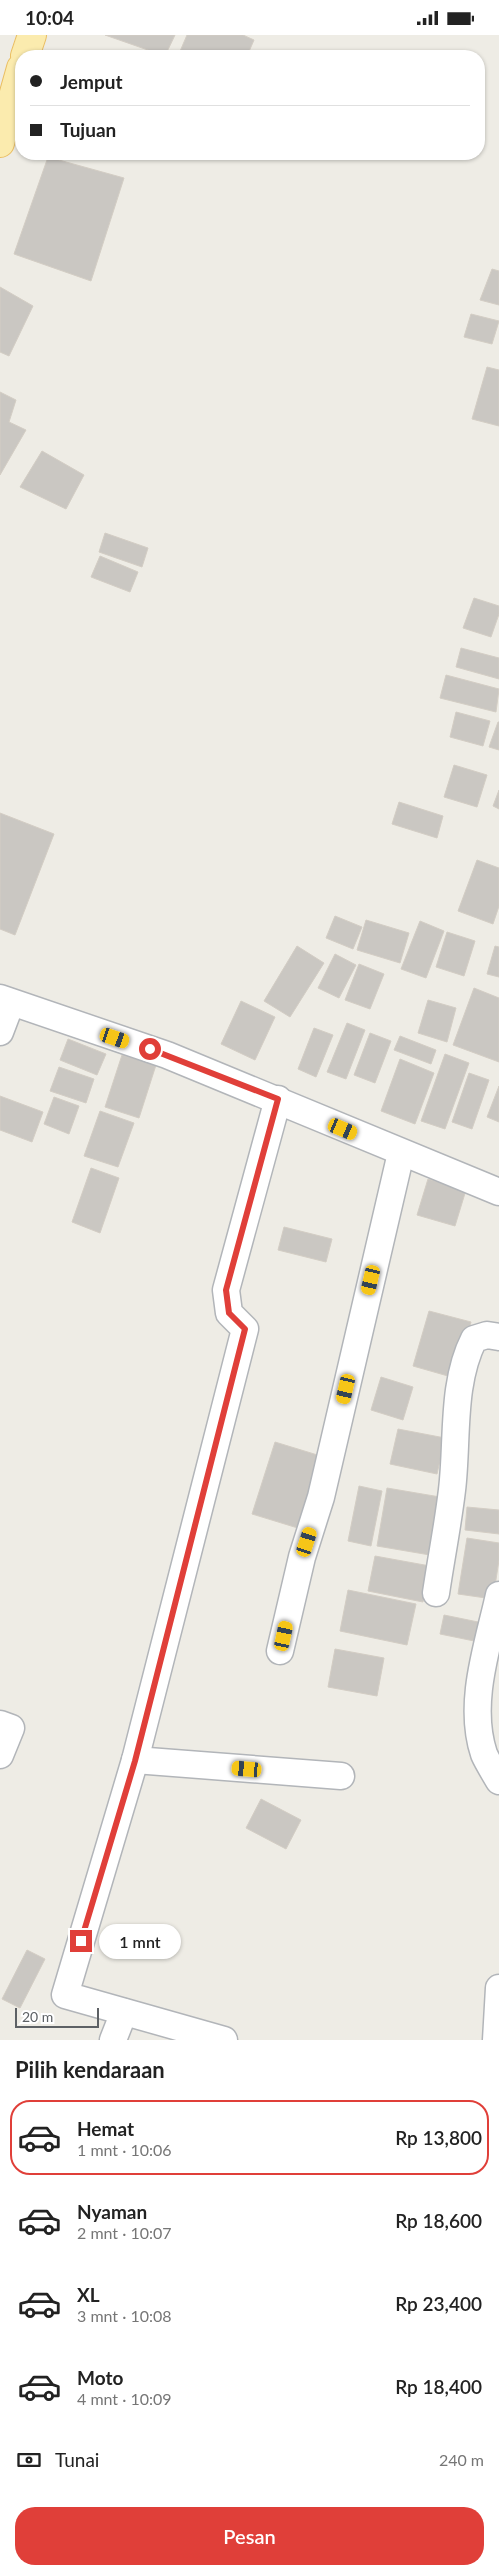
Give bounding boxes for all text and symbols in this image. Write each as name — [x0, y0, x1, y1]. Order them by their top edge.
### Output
text: 10:04 — [25, 6, 74, 29]
text: Jemput — [60, 70, 122, 93]
text: Tujuan — [60, 118, 116, 141]
car — [98, 1026, 131, 1050]
route start — [139, 1038, 161, 1060]
car — [326, 1116, 359, 1142]
car — [360, 1264, 381, 1296]
car — [335, 1373, 356, 1405]
car — [295, 1525, 318, 1559]
car — [273, 1620, 294, 1652]
car — [231, 1760, 262, 1778]
callout: 1 mnt — [98, 1923, 181, 1959]
route end — [70, 1930, 92, 1952]
text: 1 mnt — [119, 1932, 161, 1951]
scale bar — [15, 2005, 99, 2028]
text: 20 m — [22, 2008, 53, 2025]
text: Pilih kendaraan — [15, 2056, 165, 2083]
icon: car — [17, 2115, 62, 2160]
text: Hemat — [77, 2117, 134, 2140]
text: Rp 13,800 — [395, 2126, 482, 2149]
text: 1 mnt · 10:06 — [77, 2140, 172, 2159]
icon: car — [17, 2198, 62, 2243]
text: Nyaman — [77, 2200, 147, 2223]
text: Rp 18,600 — [395, 2209, 482, 2232]
text: 2 mnt · 10:07 — [77, 2223, 172, 2242]
icon: car — [17, 2281, 62, 2326]
text: XL — [77, 2283, 100, 2306]
text: Rp 23,400 — [395, 2292, 482, 2315]
text: 3 mnt · 10:08 — [77, 2306, 172, 2325]
icon: car — [17, 2364, 62, 2409]
text: Moto — [77, 2366, 123, 2389]
text: Rp 18,400 — [395, 2375, 482, 2398]
text: 4 mnt · 10:09 — [77, 2389, 172, 2408]
icon: cash — [15, 2446, 43, 2474]
text: Tunai — [55, 2448, 99, 2471]
text: 240 m — [439, 2450, 484, 2469]
button: Pesan — [15, 2507, 484, 2565]

